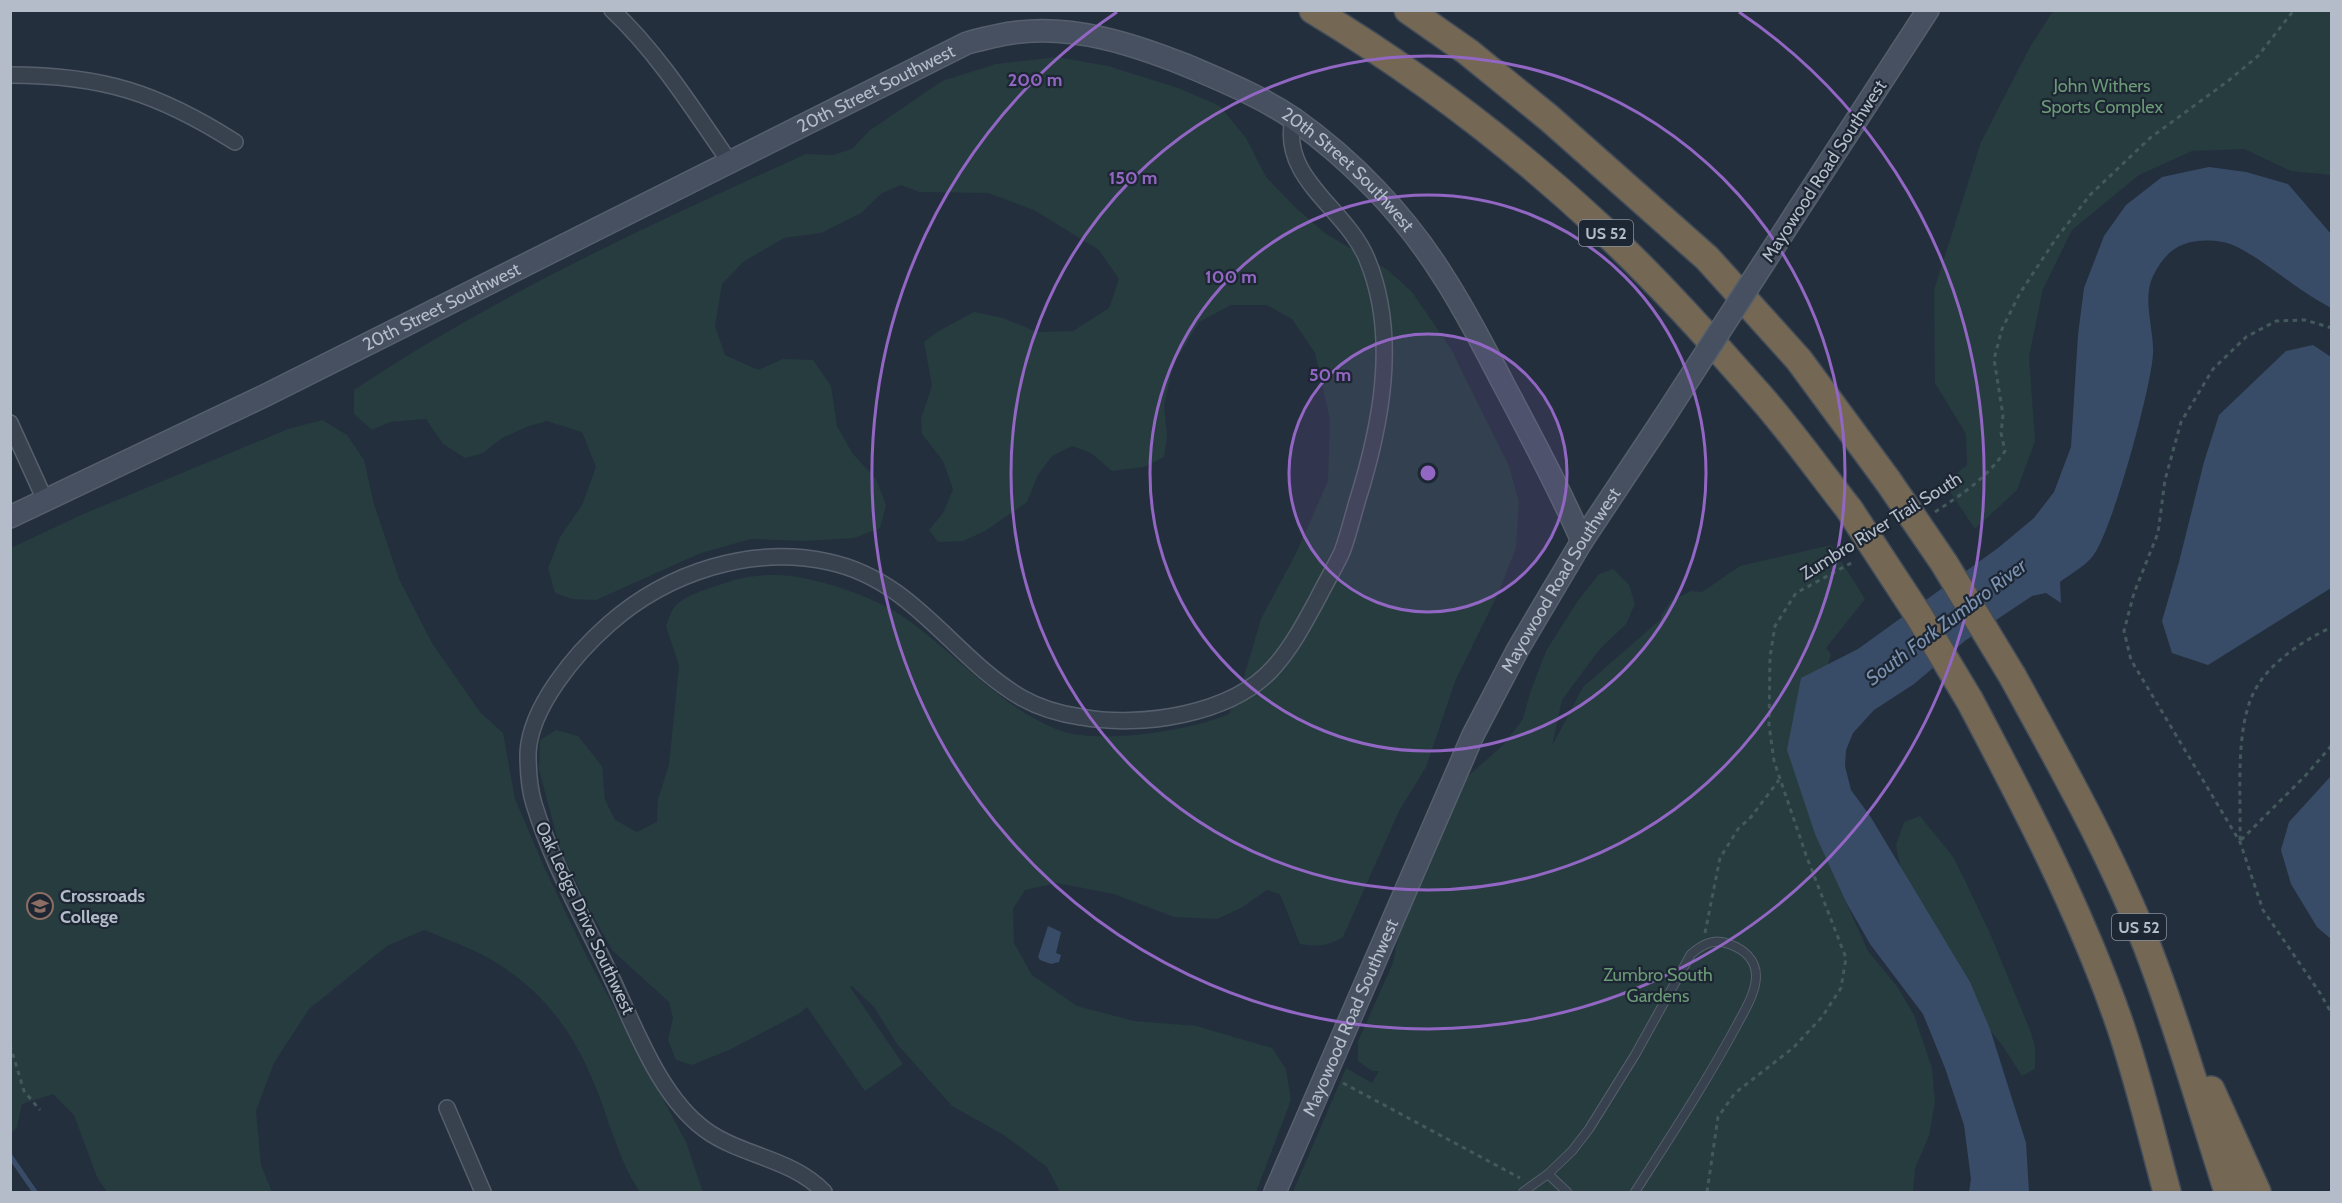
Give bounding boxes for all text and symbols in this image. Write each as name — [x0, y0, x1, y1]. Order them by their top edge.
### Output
street label: 20th Street Southwest — [793, 40, 958, 138]
text: 200 m — [1008, 69, 1062, 91]
park label: John Withers Sports Complex — [2041, 75, 2163, 118]
street label: Mayowood Road Southwest — [1757, 76, 1891, 266]
street label: 20th Street Southwest — [1277, 103, 1419, 236]
text: 150 m — [1109, 167, 1157, 189]
road number: US 52 — [1579, 220, 1633, 246]
street label: 20th Street Southwest — [359, 258, 524, 356]
text: 100 m — [1205, 266, 1257, 288]
text: 50 m — [1309, 364, 1351, 386]
centre of rings — [1418, 463, 1438, 483]
street label: Zumbro River Trail South — [1796, 467, 1966, 585]
street label: Mayowood Road Southwest — [1496, 483, 1625, 677]
water label: South Fork Zumbro River — [1861, 553, 2032, 690]
street label: Oak Ledge Drive Southwest — [531, 818, 639, 1018]
place label: Crossroads College — [60, 885, 146, 928]
school or university icon: Crossroads College — [25, 891, 55, 921]
road number: US 52 — [2112, 914, 2166, 940]
street label: Mayowood Road Southwest — [1298, 916, 1403, 1120]
park label: Zumbro South Gardens — [1603, 964, 1713, 1007]

